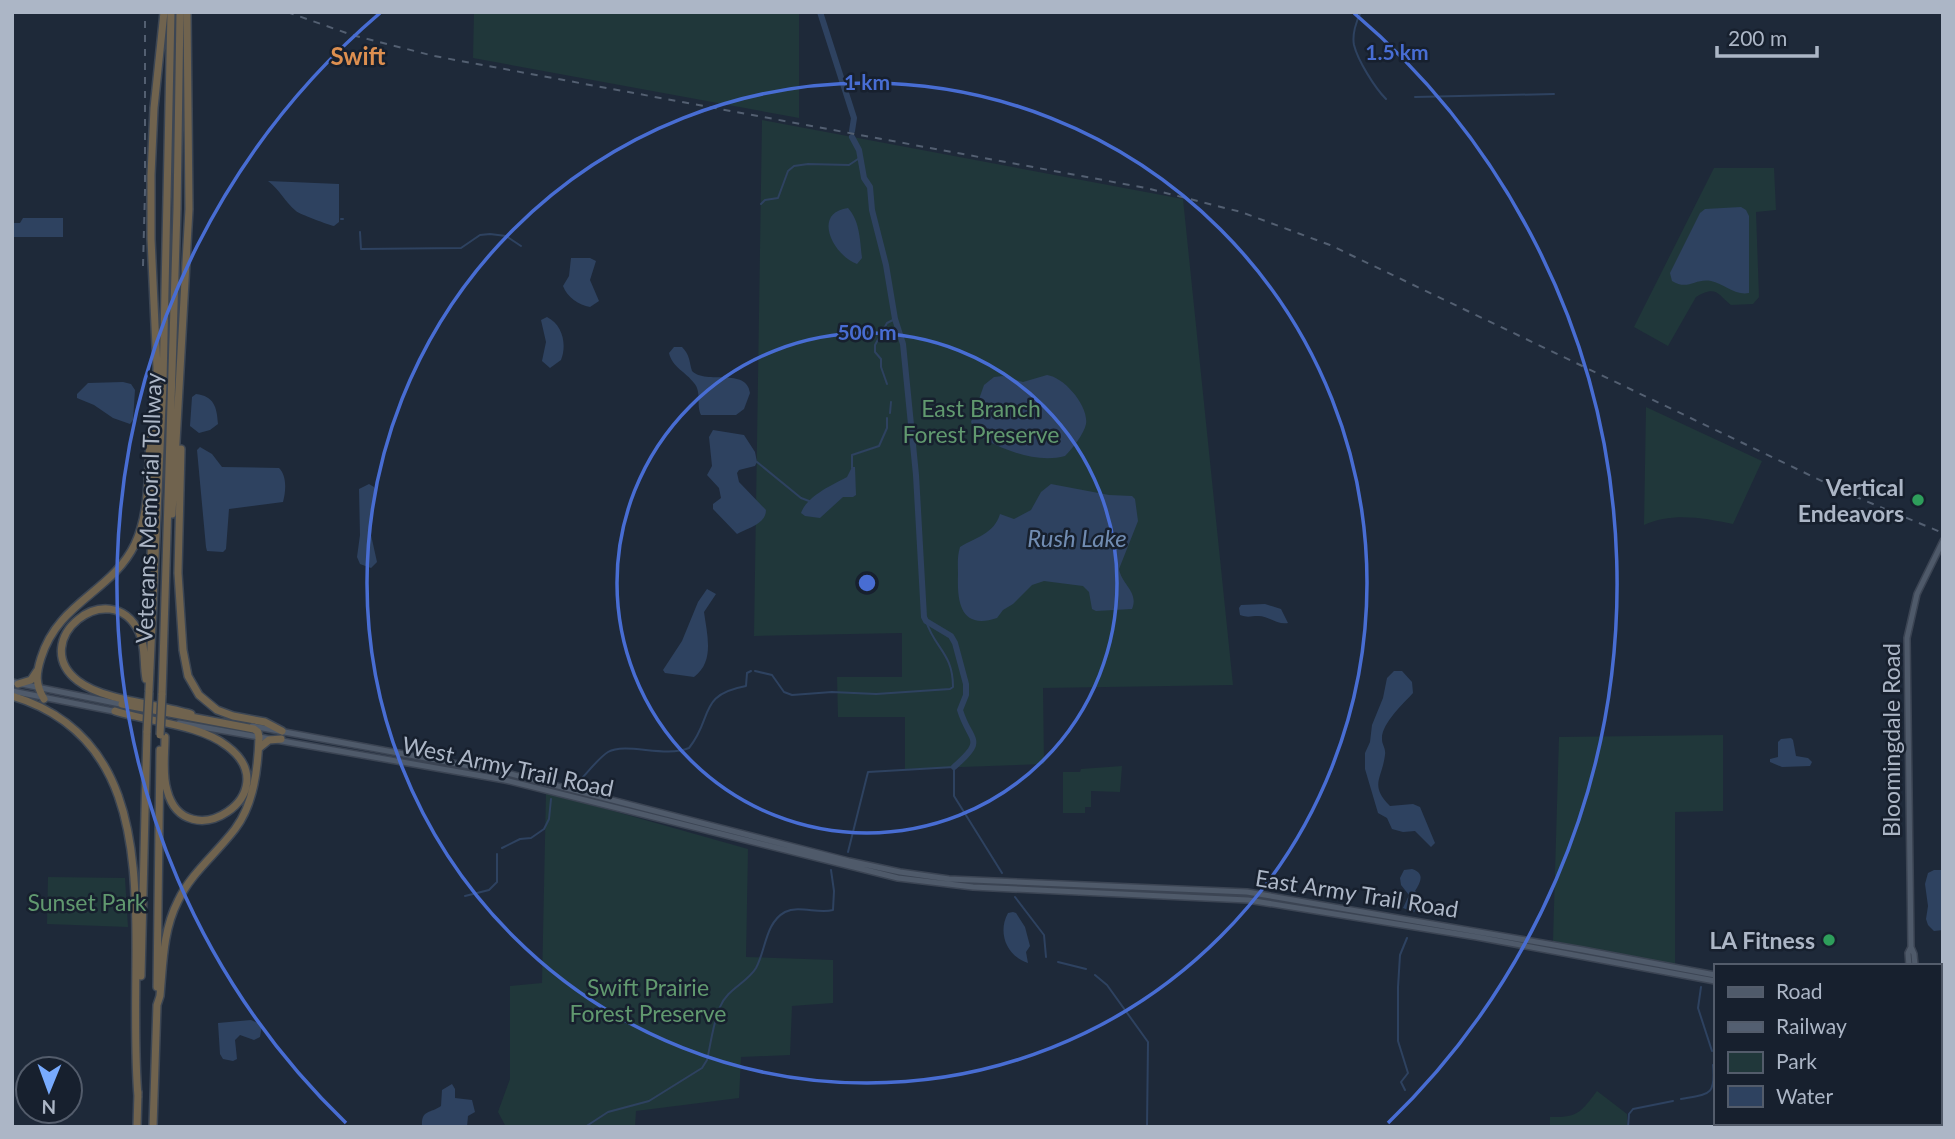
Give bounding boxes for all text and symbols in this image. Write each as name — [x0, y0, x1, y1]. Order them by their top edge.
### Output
scale bar — [1717, 14, 1817, 58]
text: 200 m — [1728, 25, 1787, 50]
text: 1.5 km — [1365, 39, 1429, 64]
district label: Swift — [330, 41, 386, 70]
text: 1 km — [844, 69, 890, 94]
text: 500 m — [837, 319, 897, 344]
street label: Veterans Memorial Tollway — [129, 372, 167, 644]
park label: East Branch Forest Preserve — [903, 394, 1060, 448]
place label: Vertical Endeavors — [1798, 473, 1904, 527]
marker: Vertical Endeavors — [1910, 492, 1926, 508]
water label: Rush Lake — [1027, 523, 1127, 552]
centre of rings — [855, 571, 879, 595]
street label: Bloomingdale Road — [1877, 643, 1905, 837]
street label: West Army Trail Road — [400, 730, 616, 802]
street label: East Army Trail Road — [1253, 863, 1461, 923]
park label: Sunset Park — [28, 888, 147, 916]
place label: LA Fitness — [1709, 926, 1815, 954]
marker: LA Fitness — [1821, 932, 1837, 948]
legend — [1714, 964, 1941, 1125]
park label: Swift Prairie Forest Preserve — [570, 973, 727, 1027]
text: Road — [1776, 978, 1823, 1003]
text: Railway — [1776, 1013, 1847, 1038]
text: Park — [1776, 1048, 1817, 1073]
north arrow — [14, 1055, 84, 1125]
text: Water — [1776, 1083, 1833, 1108]
text: N — [41, 1096, 56, 1119]

